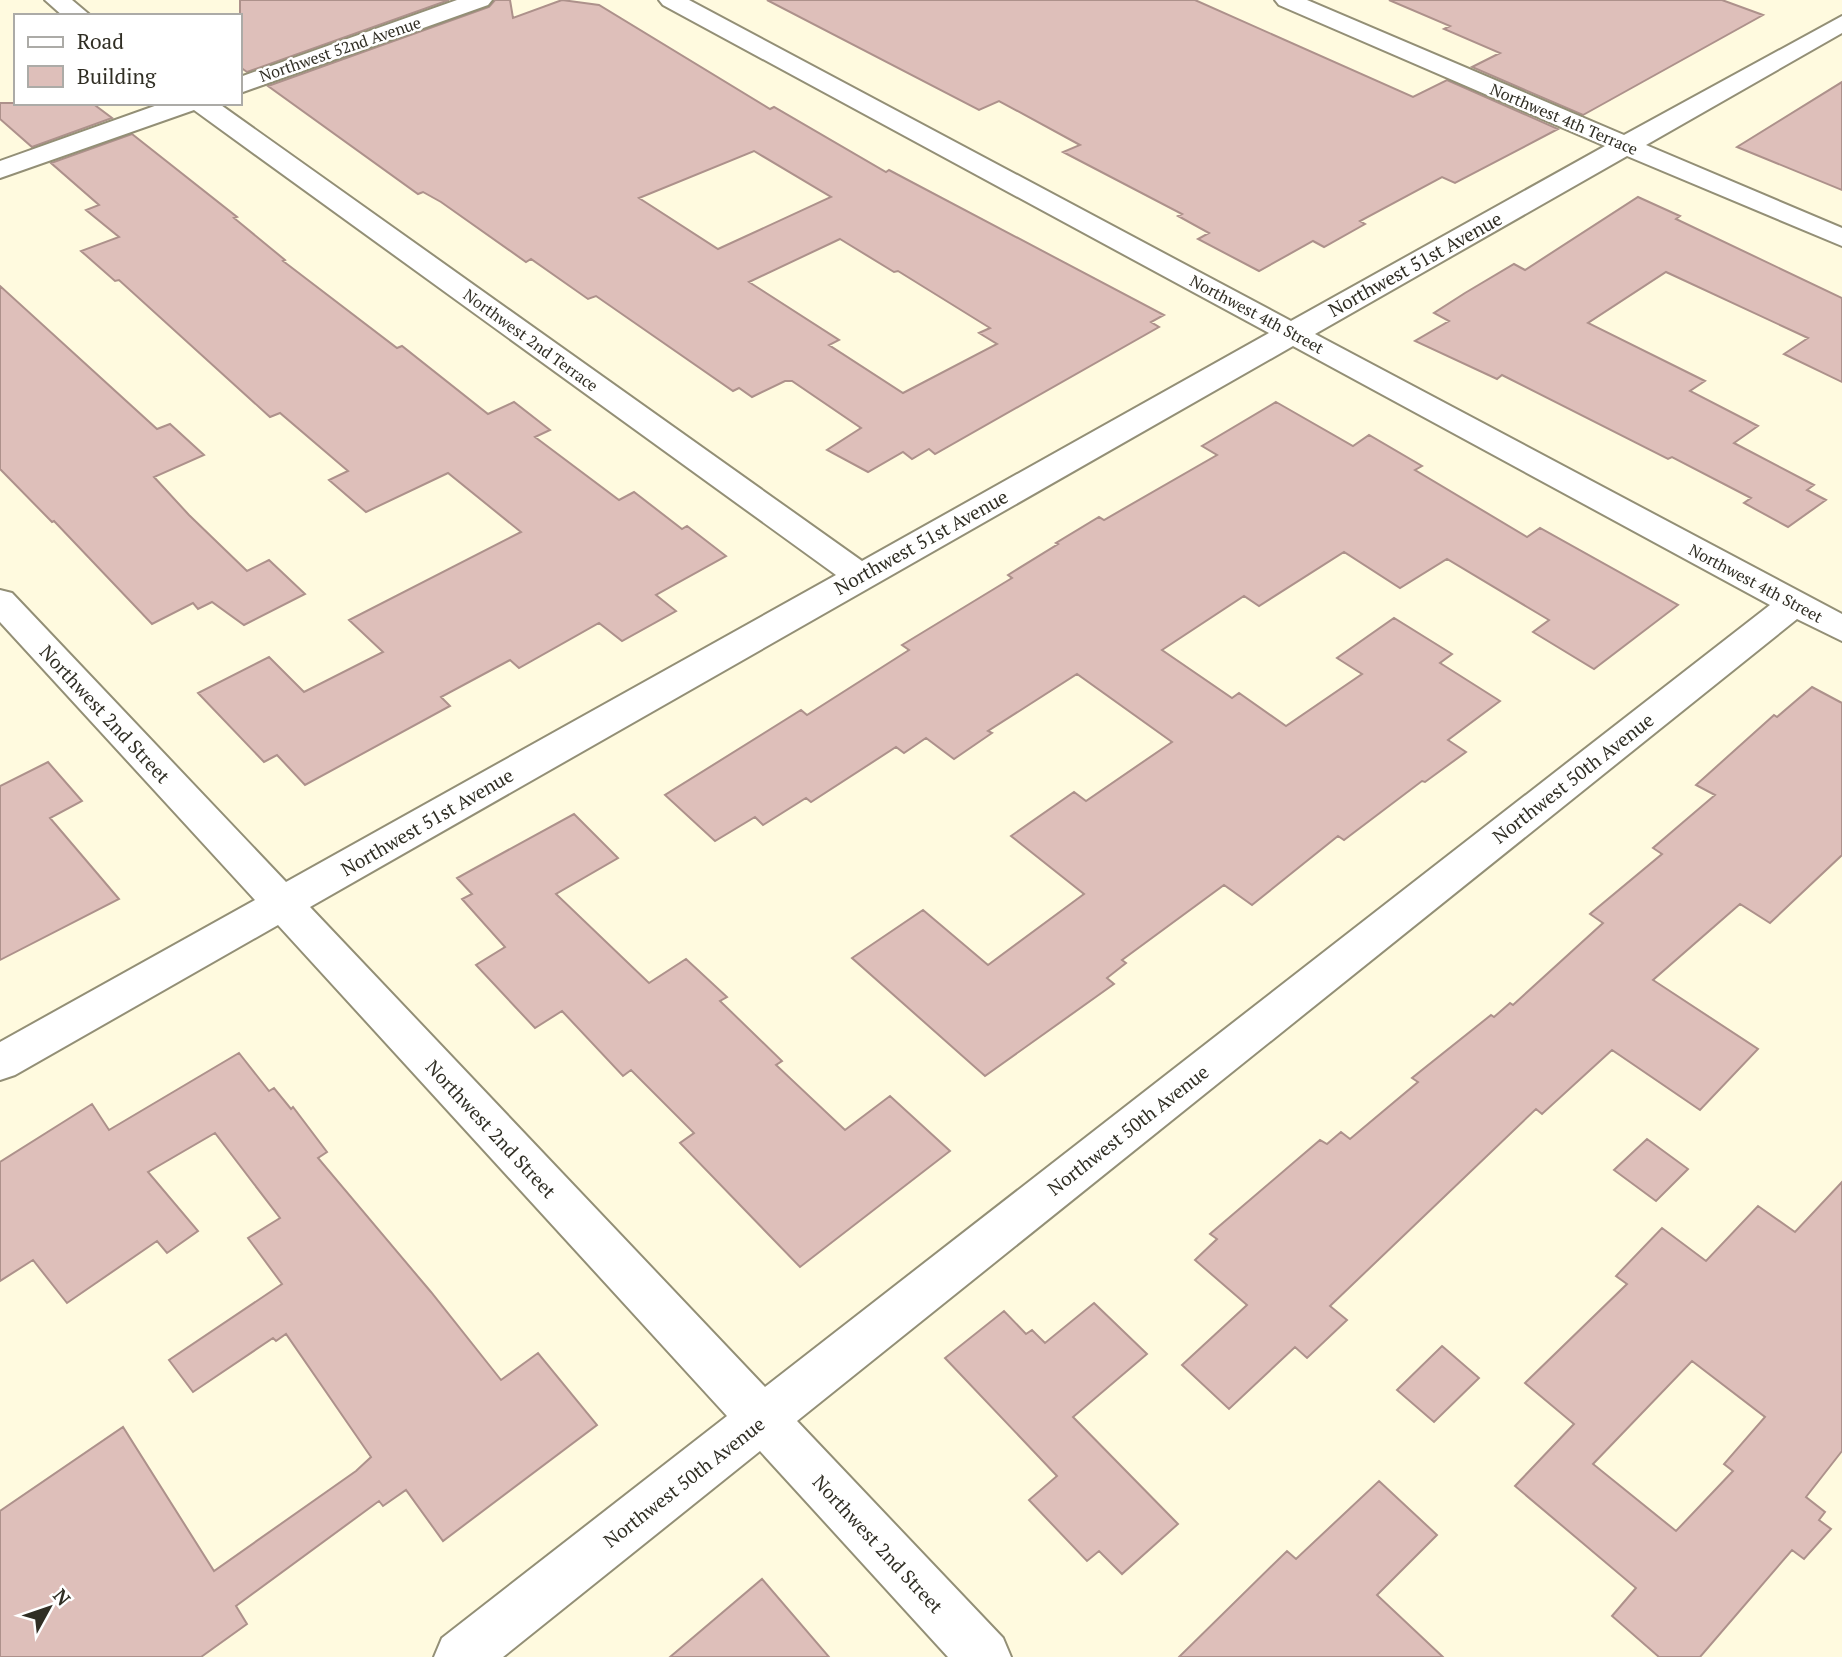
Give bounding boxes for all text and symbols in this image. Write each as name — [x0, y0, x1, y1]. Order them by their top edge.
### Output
street label: Northwest 52nd Avenue — [256, 11, 424, 87]
legend — [14, 14, 242, 105]
text: Road — [77, 27, 124, 55]
text: Building — [77, 62, 157, 90]
street label: Northwest 4th Terrace — [1487, 78, 1641, 160]
street label: Northwest 51st Avenue — [1323, 205, 1506, 322]
street label: Northwest 4th Street — [1186, 269, 1328, 359]
street label: Northwest 2nd Terrace — [459, 284, 603, 396]
street label: Northwest 51st Avenue — [829, 483, 1012, 600]
street label: Northwest 4th Street — [1685, 538, 1827, 628]
street label: Northwest 2nd Street — [35, 639, 176, 788]
street label: Northwest 50th Avenue — [1487, 707, 1658, 848]
street label: Northwest 51st Avenue — [336, 762, 517, 881]
street label: Northwest 2nd Street — [421, 1054, 562, 1203]
street label: Northwest 50th Avenue — [1042, 1059, 1213, 1200]
street label: Northwest 50th Avenue — [598, 1411, 769, 1552]
street label: Northwest 2nd Street — [808, 1469, 949, 1618]
north arrow — [14, 1573, 84, 1643]
text: N — [48, 1583, 77, 1611]

